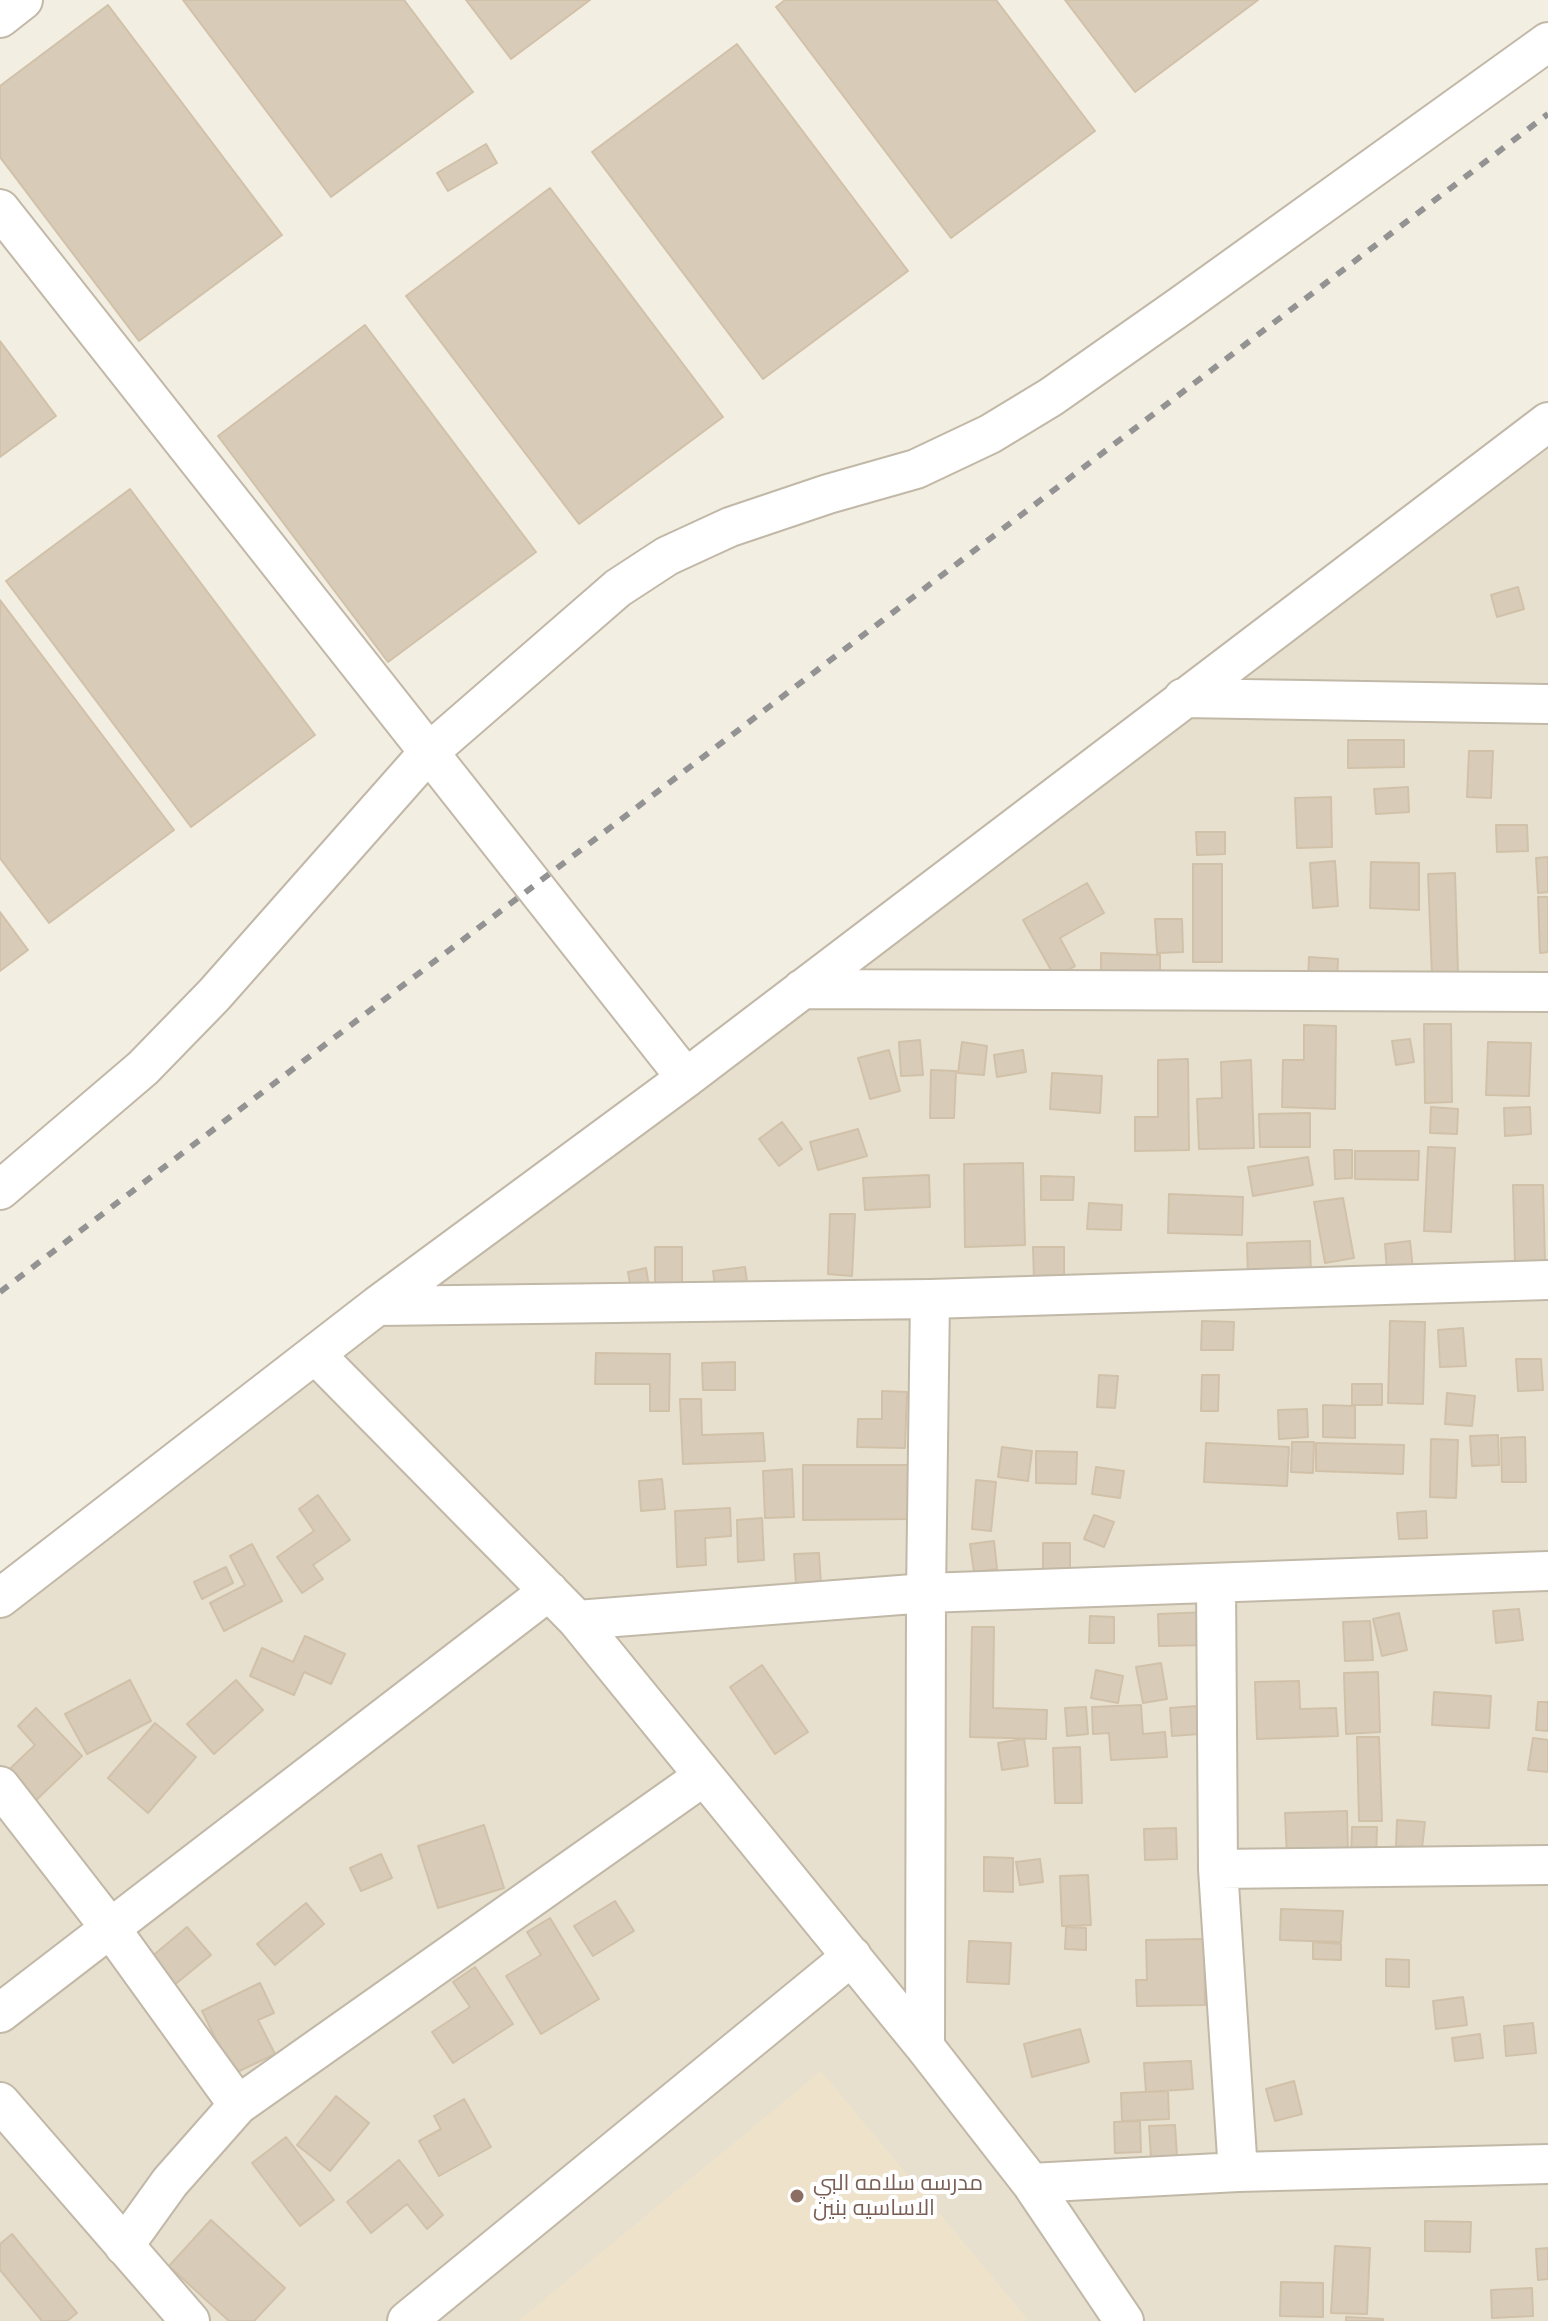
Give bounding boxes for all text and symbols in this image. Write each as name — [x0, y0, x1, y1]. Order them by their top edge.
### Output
place label: مدرسه سلامه البي الاساسيه بنين — [813, 2170, 983, 2222]
marker: مدرسه سلامه البي الاساسيه بنين — [788, 2187, 806, 2205]

